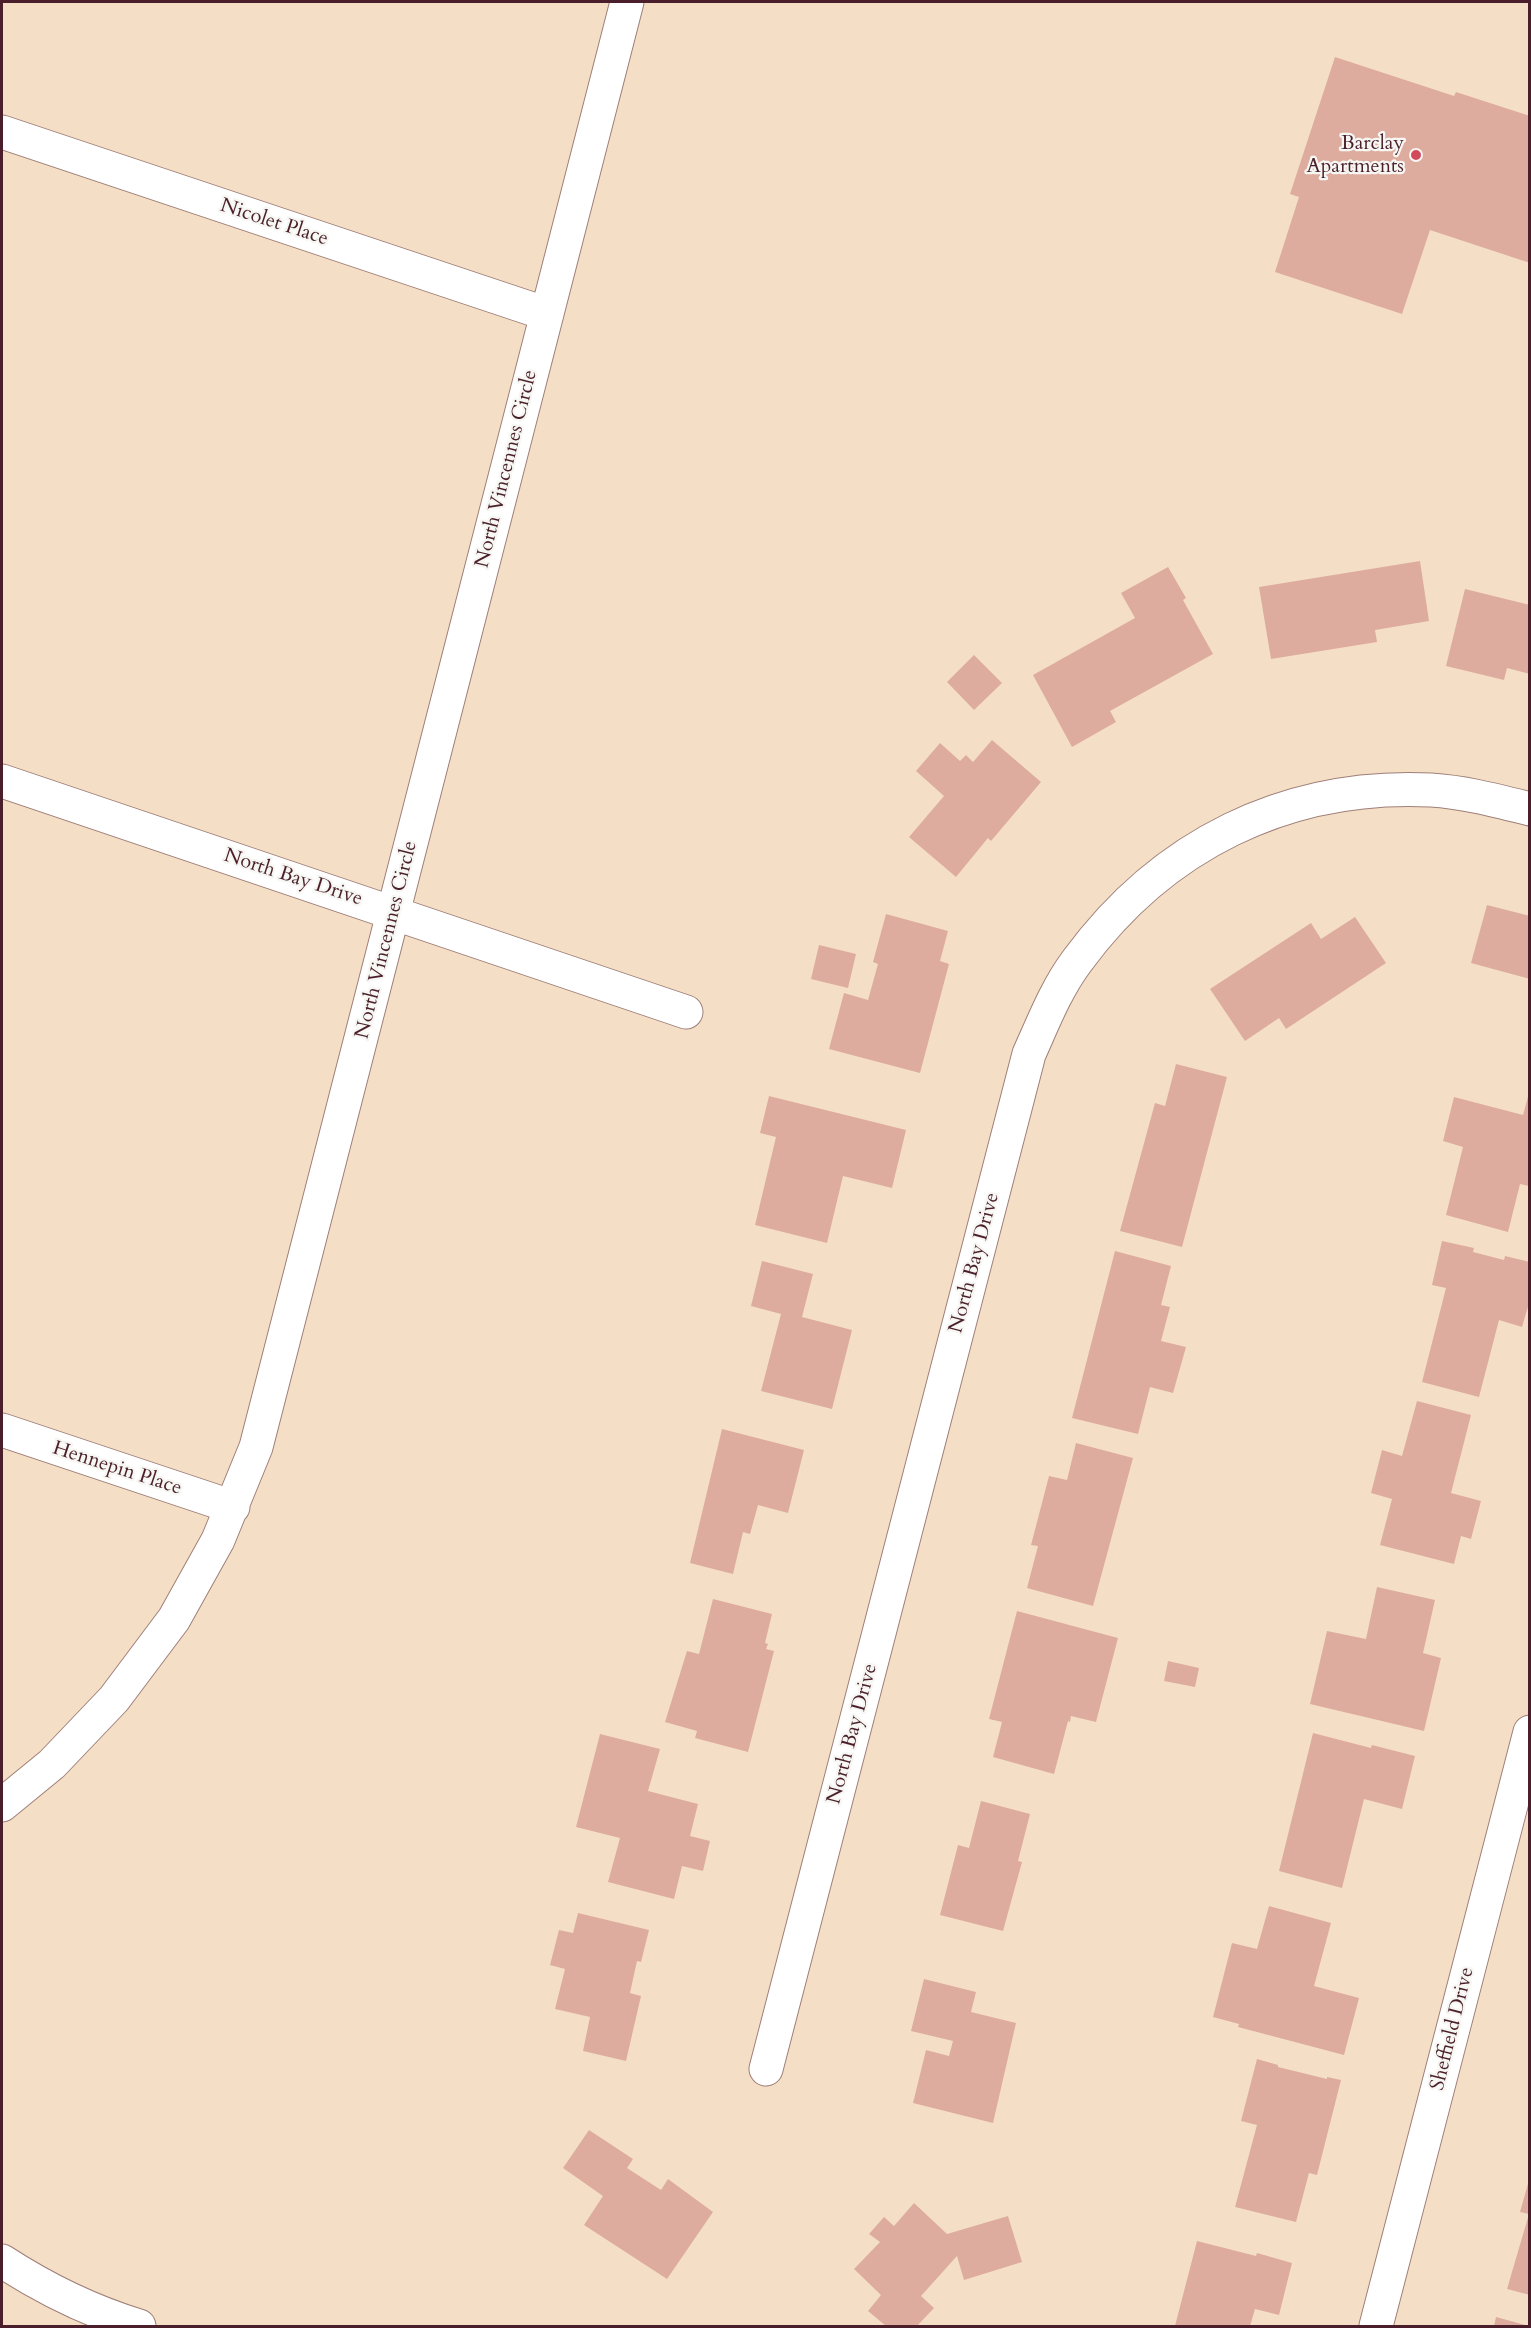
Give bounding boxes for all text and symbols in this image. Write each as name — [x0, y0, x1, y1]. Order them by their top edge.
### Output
place label: Barclay Apartments — [1306, 132, 1404, 179]
marker: Barclay Apartments — [1409, 148, 1423, 162]
street label: Nicolet Place — [217, 194, 331, 252]
street label: North Vincennes Circle — [471, 368, 543, 570]
street label: North Vincennes Circle — [351, 839, 423, 1041]
street label: North Bay Drive — [221, 844, 365, 912]
street label: North Bay Drive — [945, 1190, 1005, 1336]
street label: Hennepin Place — [49, 1437, 185, 1501]
street label: North Bay Drive — [823, 1661, 883, 1807]
street label: Sheffield Drive — [1426, 1965, 1480, 2093]

